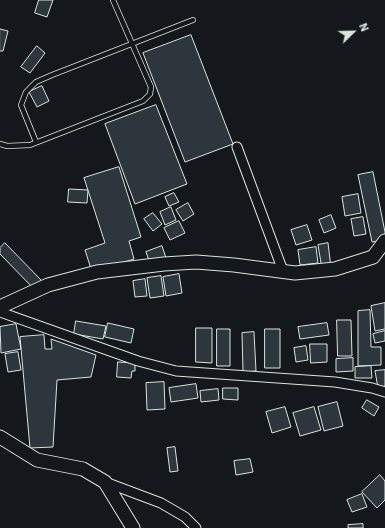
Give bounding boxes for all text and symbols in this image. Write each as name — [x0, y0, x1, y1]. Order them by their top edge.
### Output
north arrow — [333, 12, 373, 52]
text: N — [356, 21, 372, 34]

